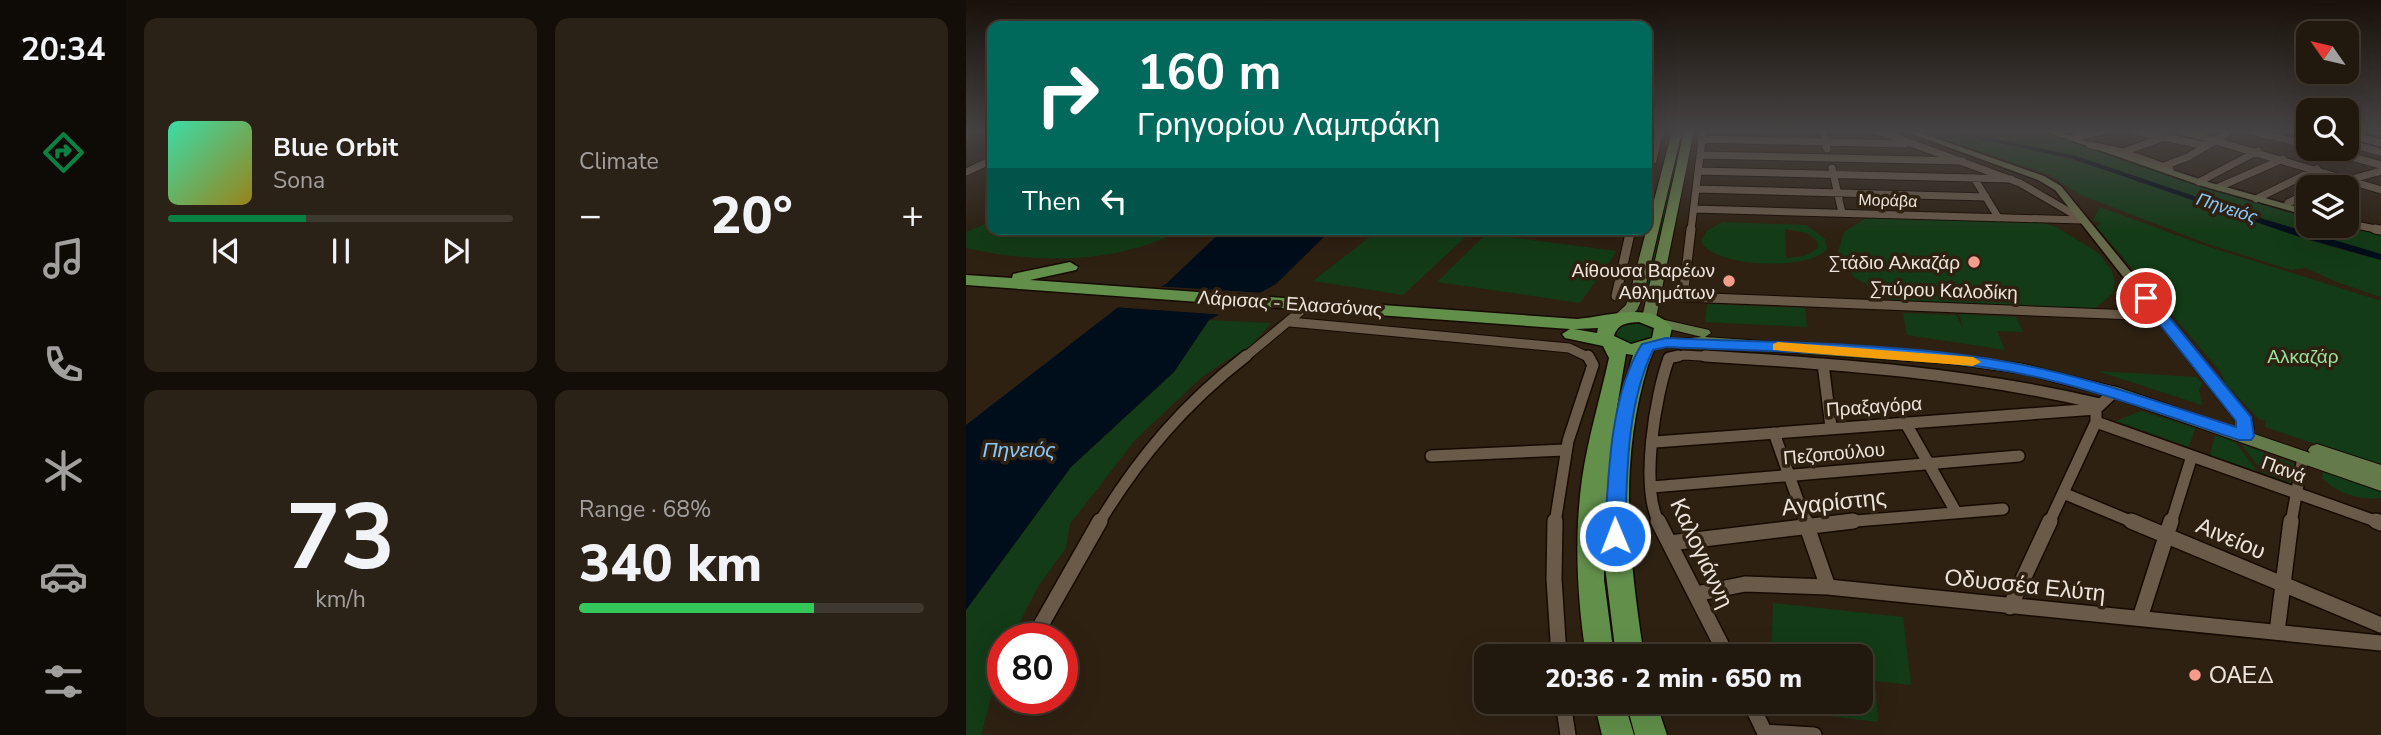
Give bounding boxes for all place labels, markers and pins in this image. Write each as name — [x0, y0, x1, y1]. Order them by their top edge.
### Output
place label: Στάδιο Αλκαζάρ — [1829, 250, 1960, 276]
marker: Στάδιο Αλκαζάρ — [1966, 254, 1982, 270]
place label: Αίθουσα Βαρέων Αθλημάτων — [1572, 258, 1715, 306]
pin — [2116, 268, 2176, 328]
marker: Αίθουσα Βαρέων Αθλημάτων — [1721, 273, 1737, 289]
place label: ΟΑΕΔ — [2209, 660, 2274, 691]
marker: ΟΑΕΔ — [2187, 667, 2203, 683]

